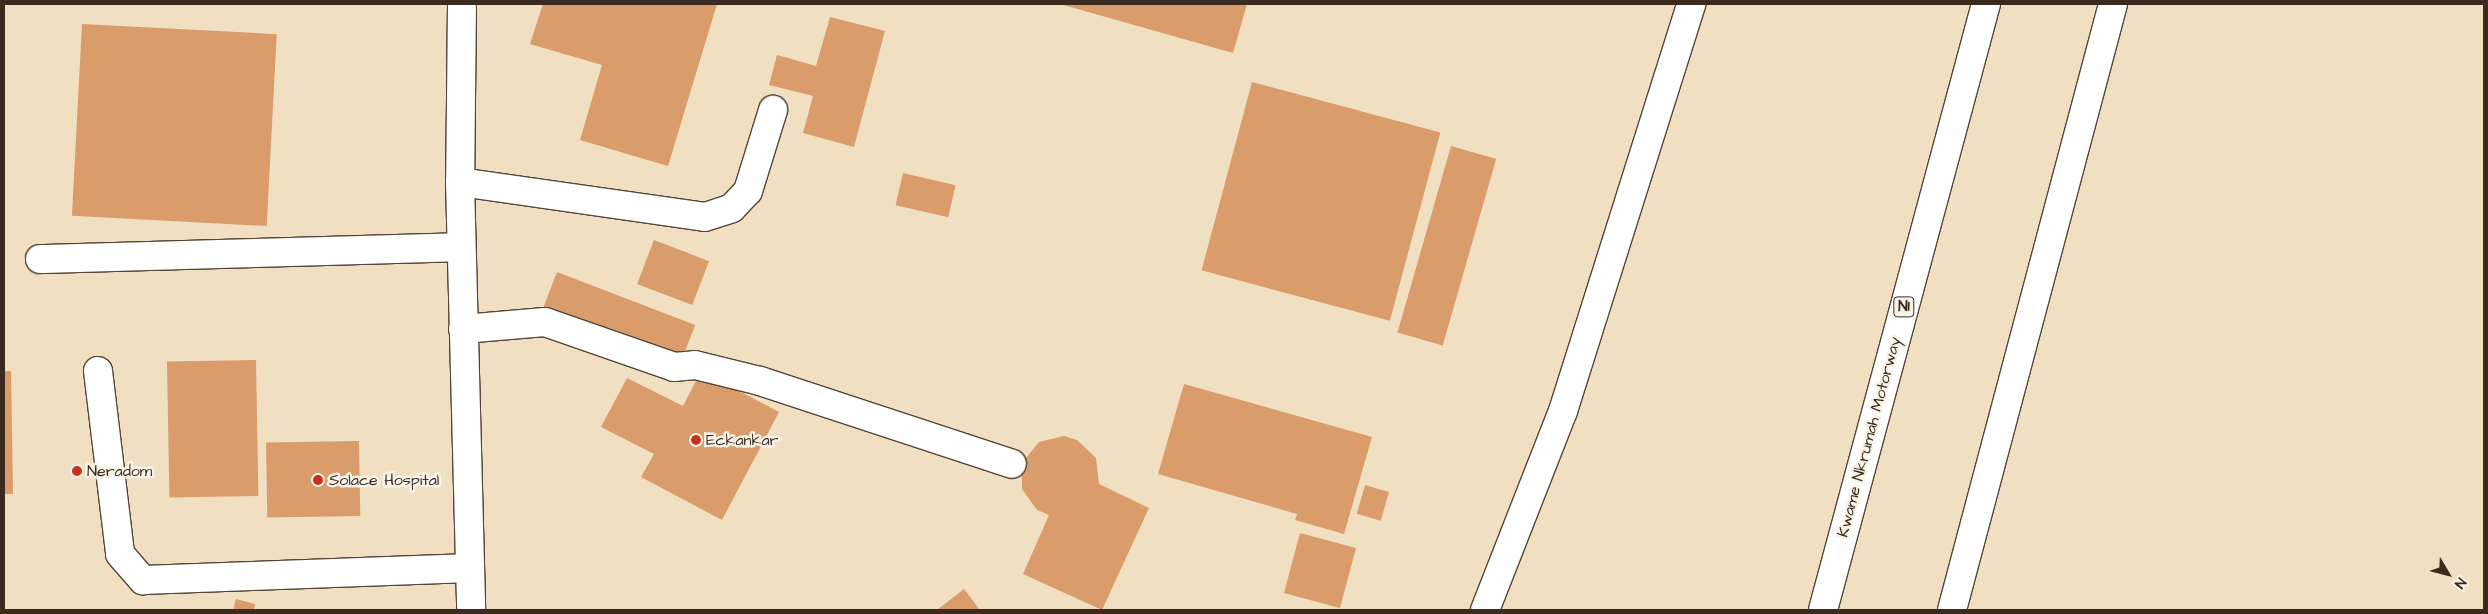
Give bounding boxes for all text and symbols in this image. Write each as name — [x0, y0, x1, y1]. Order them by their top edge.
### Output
road number: N1 — [1893, 294, 1915, 320]
street label: Kwame Nkrumah Motorway — [1833, 335, 1905, 539]
place label: Eckankar — [706, 430, 778, 450]
marker: Eckankar — [690, 434, 702, 446]
place label: Neradom — [87, 461, 152, 481]
marker: Neradom — [71, 465, 83, 477]
place label: Solace Hospital — [329, 470, 439, 490]
marker: Solace Hospital — [311, 473, 325, 487]
north arrow — [2423, 549, 2473, 599]
text: N — [2449, 574, 2471, 593]

